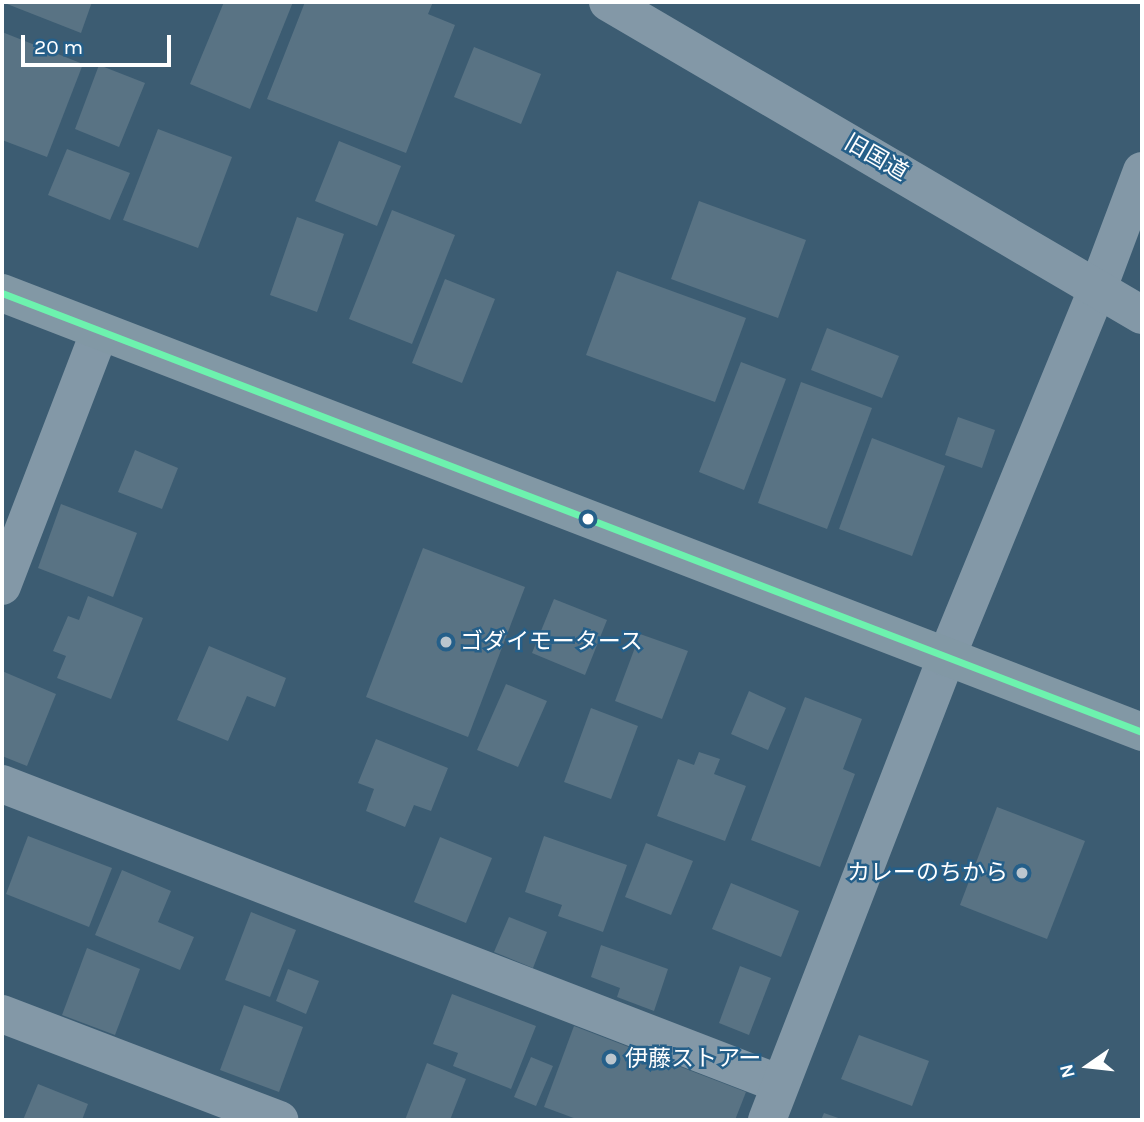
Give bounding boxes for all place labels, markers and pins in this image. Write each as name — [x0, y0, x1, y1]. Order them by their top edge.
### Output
unlabelled marker — [581, 512, 595, 526]
place label: ゴダイモータース — [460, 628, 644, 656]
marker: ゴダイモータース — [438, 634, 454, 650]
place label: カレーのちから — [847, 859, 1008, 887]
marker: カレーのちから — [1014, 865, 1030, 881]
place label: 伊藤ストアー — [625, 1045, 762, 1073]
marker: 伊藤ストアー — [603, 1051, 619, 1067]

